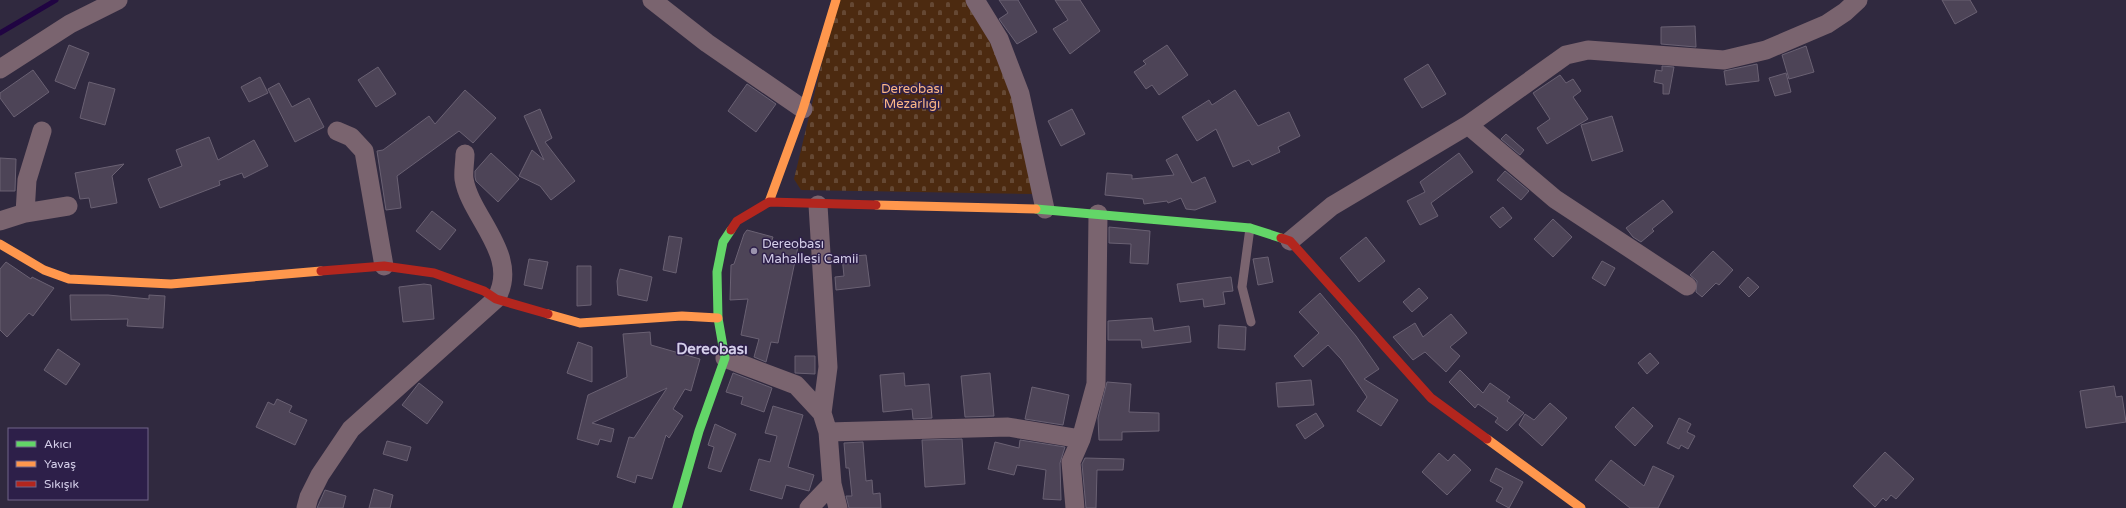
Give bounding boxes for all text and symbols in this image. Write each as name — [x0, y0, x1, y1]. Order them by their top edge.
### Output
park label: Dereobası Mezarlığı — [881, 81, 943, 112]
place label: Dereobası Mahallesi Camii — [762, 236, 859, 267]
marker: Dereobası Mahallesi Camii — [749, 246, 759, 256]
district label: Dereobası — [676, 340, 748, 358]
legend — [8, 428, 148, 500]
text: Akıcı — [44, 437, 72, 451]
text: Yavaş — [44, 457, 76, 471]
text: Sıkışık — [44, 477, 80, 491]

